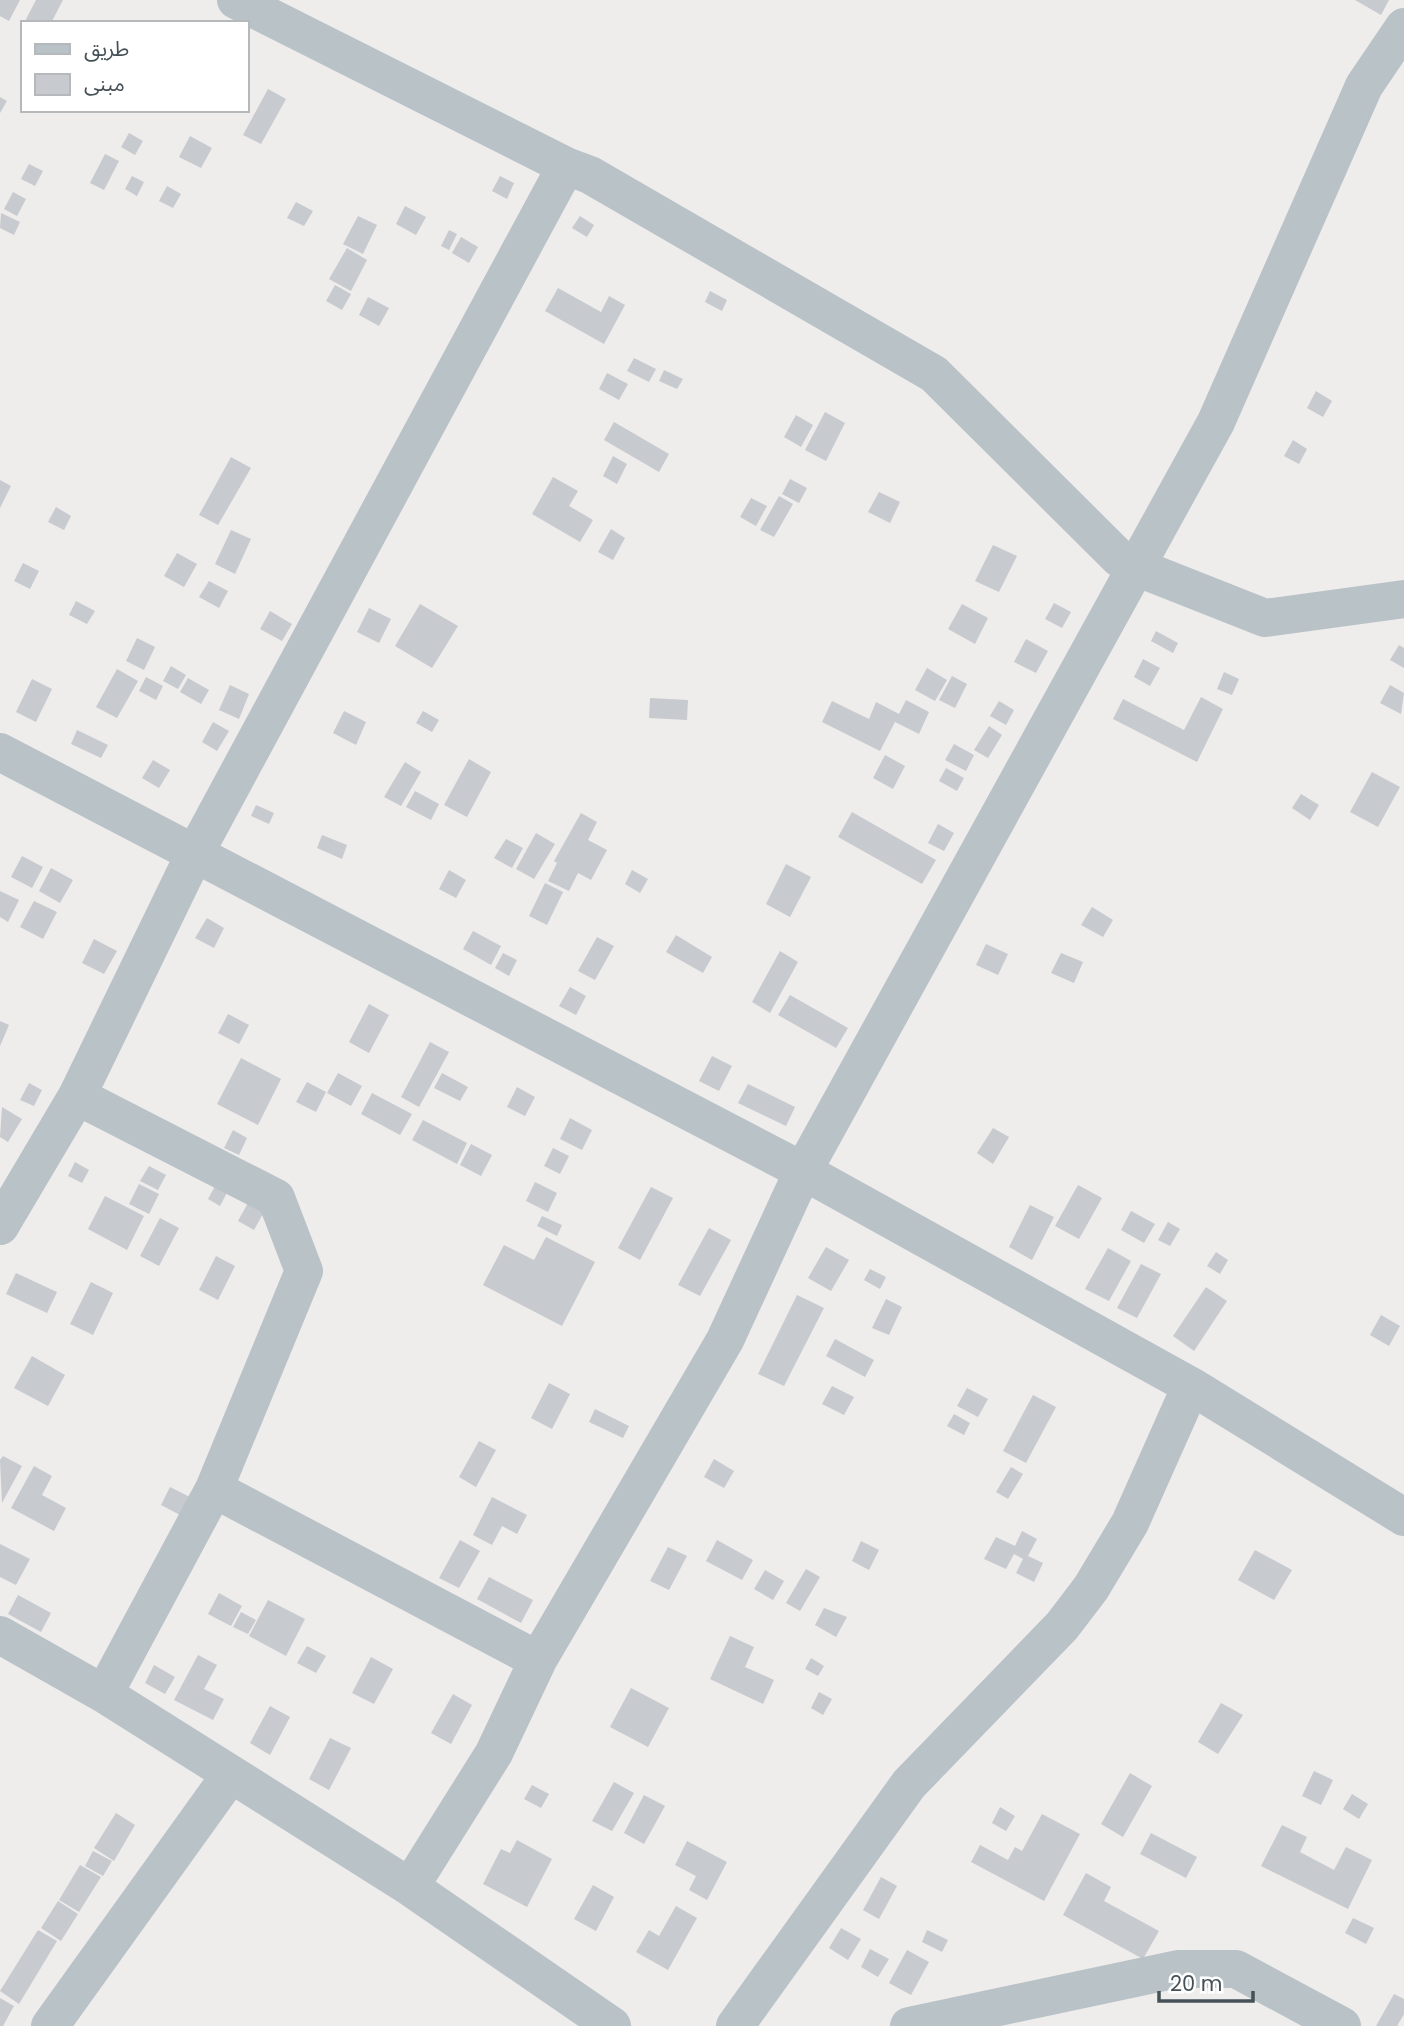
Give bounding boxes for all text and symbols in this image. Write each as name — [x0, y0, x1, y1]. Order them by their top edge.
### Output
legend — [21, 21, 248, 112]
text: طريق — [84, 34, 129, 63]
text: مبنى — [84, 69, 125, 98]
scale bar — [1159, 1960, 1254, 2004]
text: 20 m — [1170, 1969, 1223, 1998]

